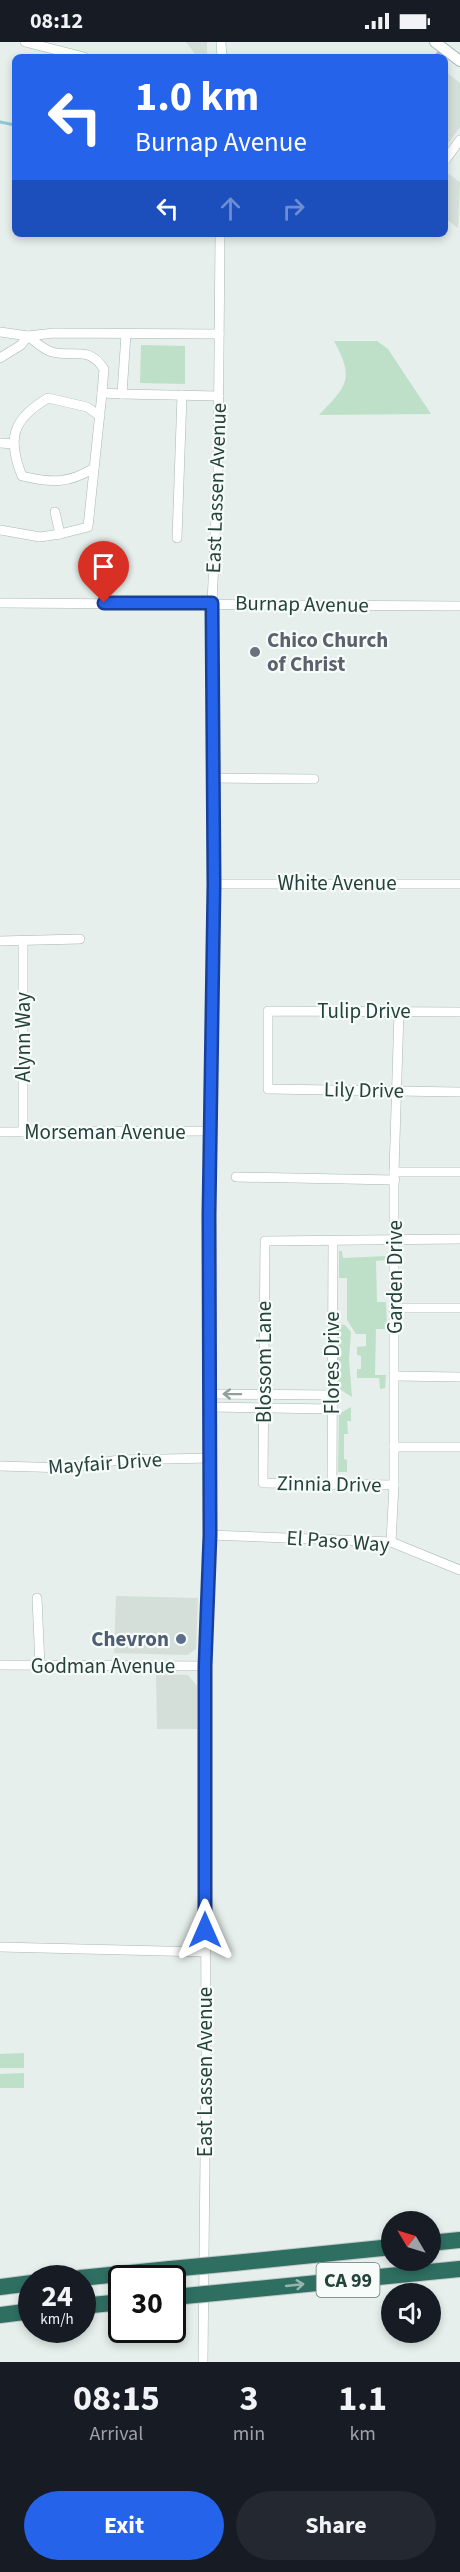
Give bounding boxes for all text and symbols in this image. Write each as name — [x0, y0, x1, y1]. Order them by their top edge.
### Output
text: 08:12 — [30, 5, 83, 37]
text: 1.0 km — [135, 67, 259, 127]
icon: left — [36, 78, 114, 156]
text: Burnap Avenue — [135, 123, 307, 162]
icon: left — [151, 192, 184, 225]
icon: ahead — [214, 192, 247, 225]
icon: right — [277, 192, 310, 225]
street label: East Lassen Avenue — [198, 402, 234, 574]
pin — [78, 541, 129, 603]
icon: arrive — [87, 550, 120, 583]
street label: Burnap Avenue — [235, 588, 369, 620]
place label: Chico Church of Christ — [267, 625, 388, 679]
marker: Chico Church of Christ — [248, 645, 262, 659]
street label: White Avenue — [277, 868, 397, 898]
street label: Alynn Way — [8, 992, 38, 1082]
street label: Tulip Drive — [317, 996, 411, 1026]
street label: Lily Drive — [324, 1074, 404, 1106]
street label: Morseman Avenue — [24, 1117, 186, 1147]
street label: Garden Drive — [380, 1220, 410, 1334]
street label: Blossom Lane — [249, 1301, 279, 1423]
street label: Flores Drive — [317, 1311, 347, 1415]
one-way arrow — [222, 1388, 242, 1400]
street label: Mayfair Drive — [47, 1444, 163, 1482]
street label: Zinnia Drive — [276, 1468, 382, 1500]
street label: El Paso Way — [286, 1522, 391, 1560]
place label: Chevron — [91, 1624, 169, 1654]
marker: Chevron — [174, 1632, 188, 1646]
street label: Godman Avenue — [31, 1651, 175, 1681]
position arrow — [173, 1898, 237, 1962]
street label: East Lassen Avenue — [190, 1987, 220, 2157]
north arrow — [381, 2211, 441, 2271]
map controls — [381, 2211, 441, 2343]
road number: CA 99 — [316, 2263, 380, 2297]
speed limit sign: 30 — [108, 2265, 186, 2343]
text: 24 — [41, 2275, 73, 2318]
one-way arrow — [284, 2279, 304, 2290]
button: sound — [381, 2283, 441, 2343]
text: km/h — [40, 2309, 74, 2330]
text: 08:15 — [73, 2373, 160, 2424]
text: 3 — [240, 2373, 259, 2424]
text: 1.1 — [338, 2373, 387, 2424]
text: Arrival — [90, 2420, 143, 2448]
text: min — [233, 2420, 265, 2448]
text: km — [349, 2420, 376, 2448]
button: Exit — [24, 2491, 224, 2560]
button: Share — [236, 2491, 436, 2560]

